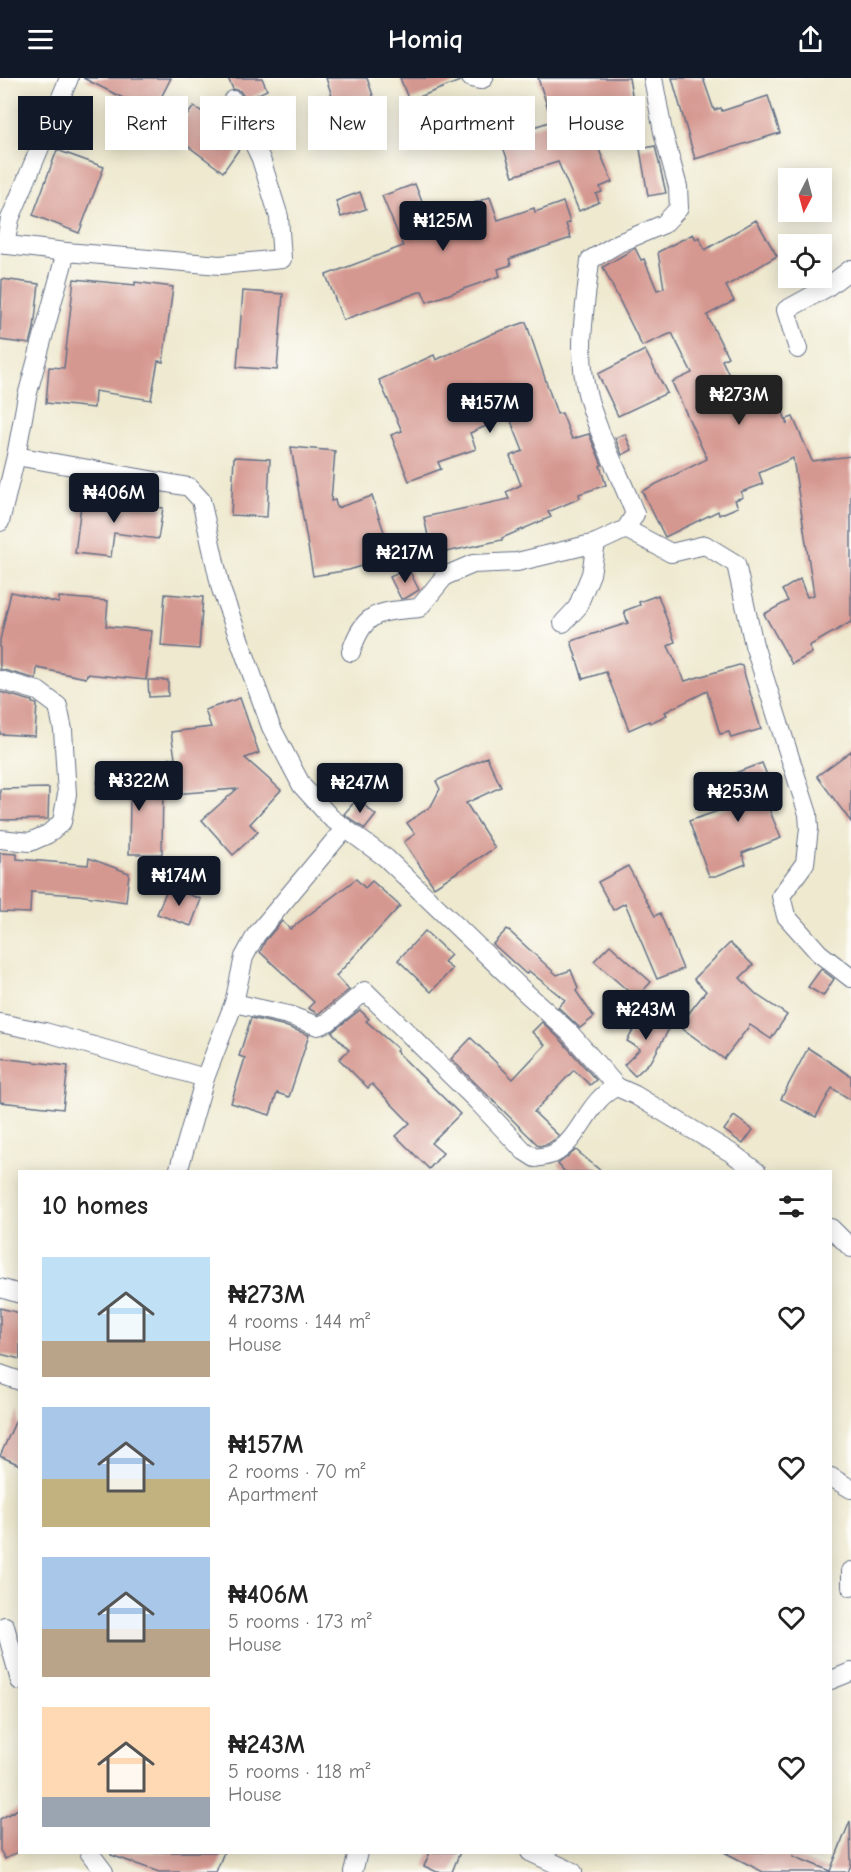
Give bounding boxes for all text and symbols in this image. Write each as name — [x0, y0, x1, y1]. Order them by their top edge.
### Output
icon: menu — [24, 23, 57, 56]
icon: share — [794, 23, 827, 56]
text: Homiq — [388, 24, 463, 55]
chip: Buy — [18, 96, 93, 150]
chip: Rent — [105, 96, 188, 150]
chip: Filters — [200, 96, 296, 150]
chip: New — [308, 96, 387, 150]
chip: Apartment — [399, 96, 535, 150]
chip: House — [547, 96, 645, 150]
north arrow — [778, 168, 832, 222]
map controls — [778, 168, 832, 288]
pin: ₦125M — [401, 201, 485, 252]
text: ₦125M — [413, 209, 473, 232]
button: locate — [778, 234, 832, 288]
pin: ₦273M — [697, 375, 781, 426]
pin: ₦157M — [448, 383, 532, 434]
text: ₦273M — [709, 383, 769, 406]
text: ₦157M — [461, 391, 519, 414]
pin: ₦406M — [72, 473, 156, 524]
text: ₦406M — [83, 481, 145, 504]
pin: ₦217M — [363, 533, 447, 584]
text: ₦217M — [376, 541, 434, 564]
pin: ₦322M — [97, 761, 181, 812]
pin: ₦247M — [318, 763, 402, 814]
text: ₦322M — [109, 769, 169, 792]
text: ₦247M — [331, 771, 389, 794]
pin: ₦253M — [696, 772, 780, 823]
text: ₦253M — [707, 780, 769, 803]
pin: ₦174M — [137, 856, 221, 907]
text: ₦174M — [151, 864, 207, 887]
pin: ₦243M — [604, 990, 688, 1041]
text: ₦243M — [616, 998, 676, 1021]
icon: filters — [775, 1190, 808, 1223]
text: 10 homes — [42, 1191, 148, 1221]
text: ₦273M — [228, 1280, 305, 1310]
icon: home — [90, 1281, 162, 1353]
icon: heart — [775, 1301, 808, 1334]
text: 4 rooms · 144 m² — [228, 1310, 370, 1333]
text: House — [228, 1333, 282, 1356]
text: ₦157M — [228, 1430, 303, 1460]
icon: home — [90, 1431, 162, 1503]
icon: heart — [775, 1451, 808, 1484]
text: 2 rooms · 70 m² — [228, 1460, 365, 1483]
text: Apartment — [228, 1483, 318, 1506]
text: ₦406M — [228, 1580, 308, 1610]
icon: home — [90, 1581, 162, 1653]
icon: heart — [775, 1601, 808, 1634]
text: 5 rooms · 173 m² — [228, 1610, 372, 1633]
text: House — [228, 1633, 282, 1656]
text: ₦243M — [228, 1730, 305, 1760]
icon: home — [90, 1731, 162, 1803]
icon: heart — [775, 1751, 808, 1784]
text: 5 rooms · 118 m² — [228, 1760, 370, 1783]
text: House — [228, 1783, 282, 1806]

